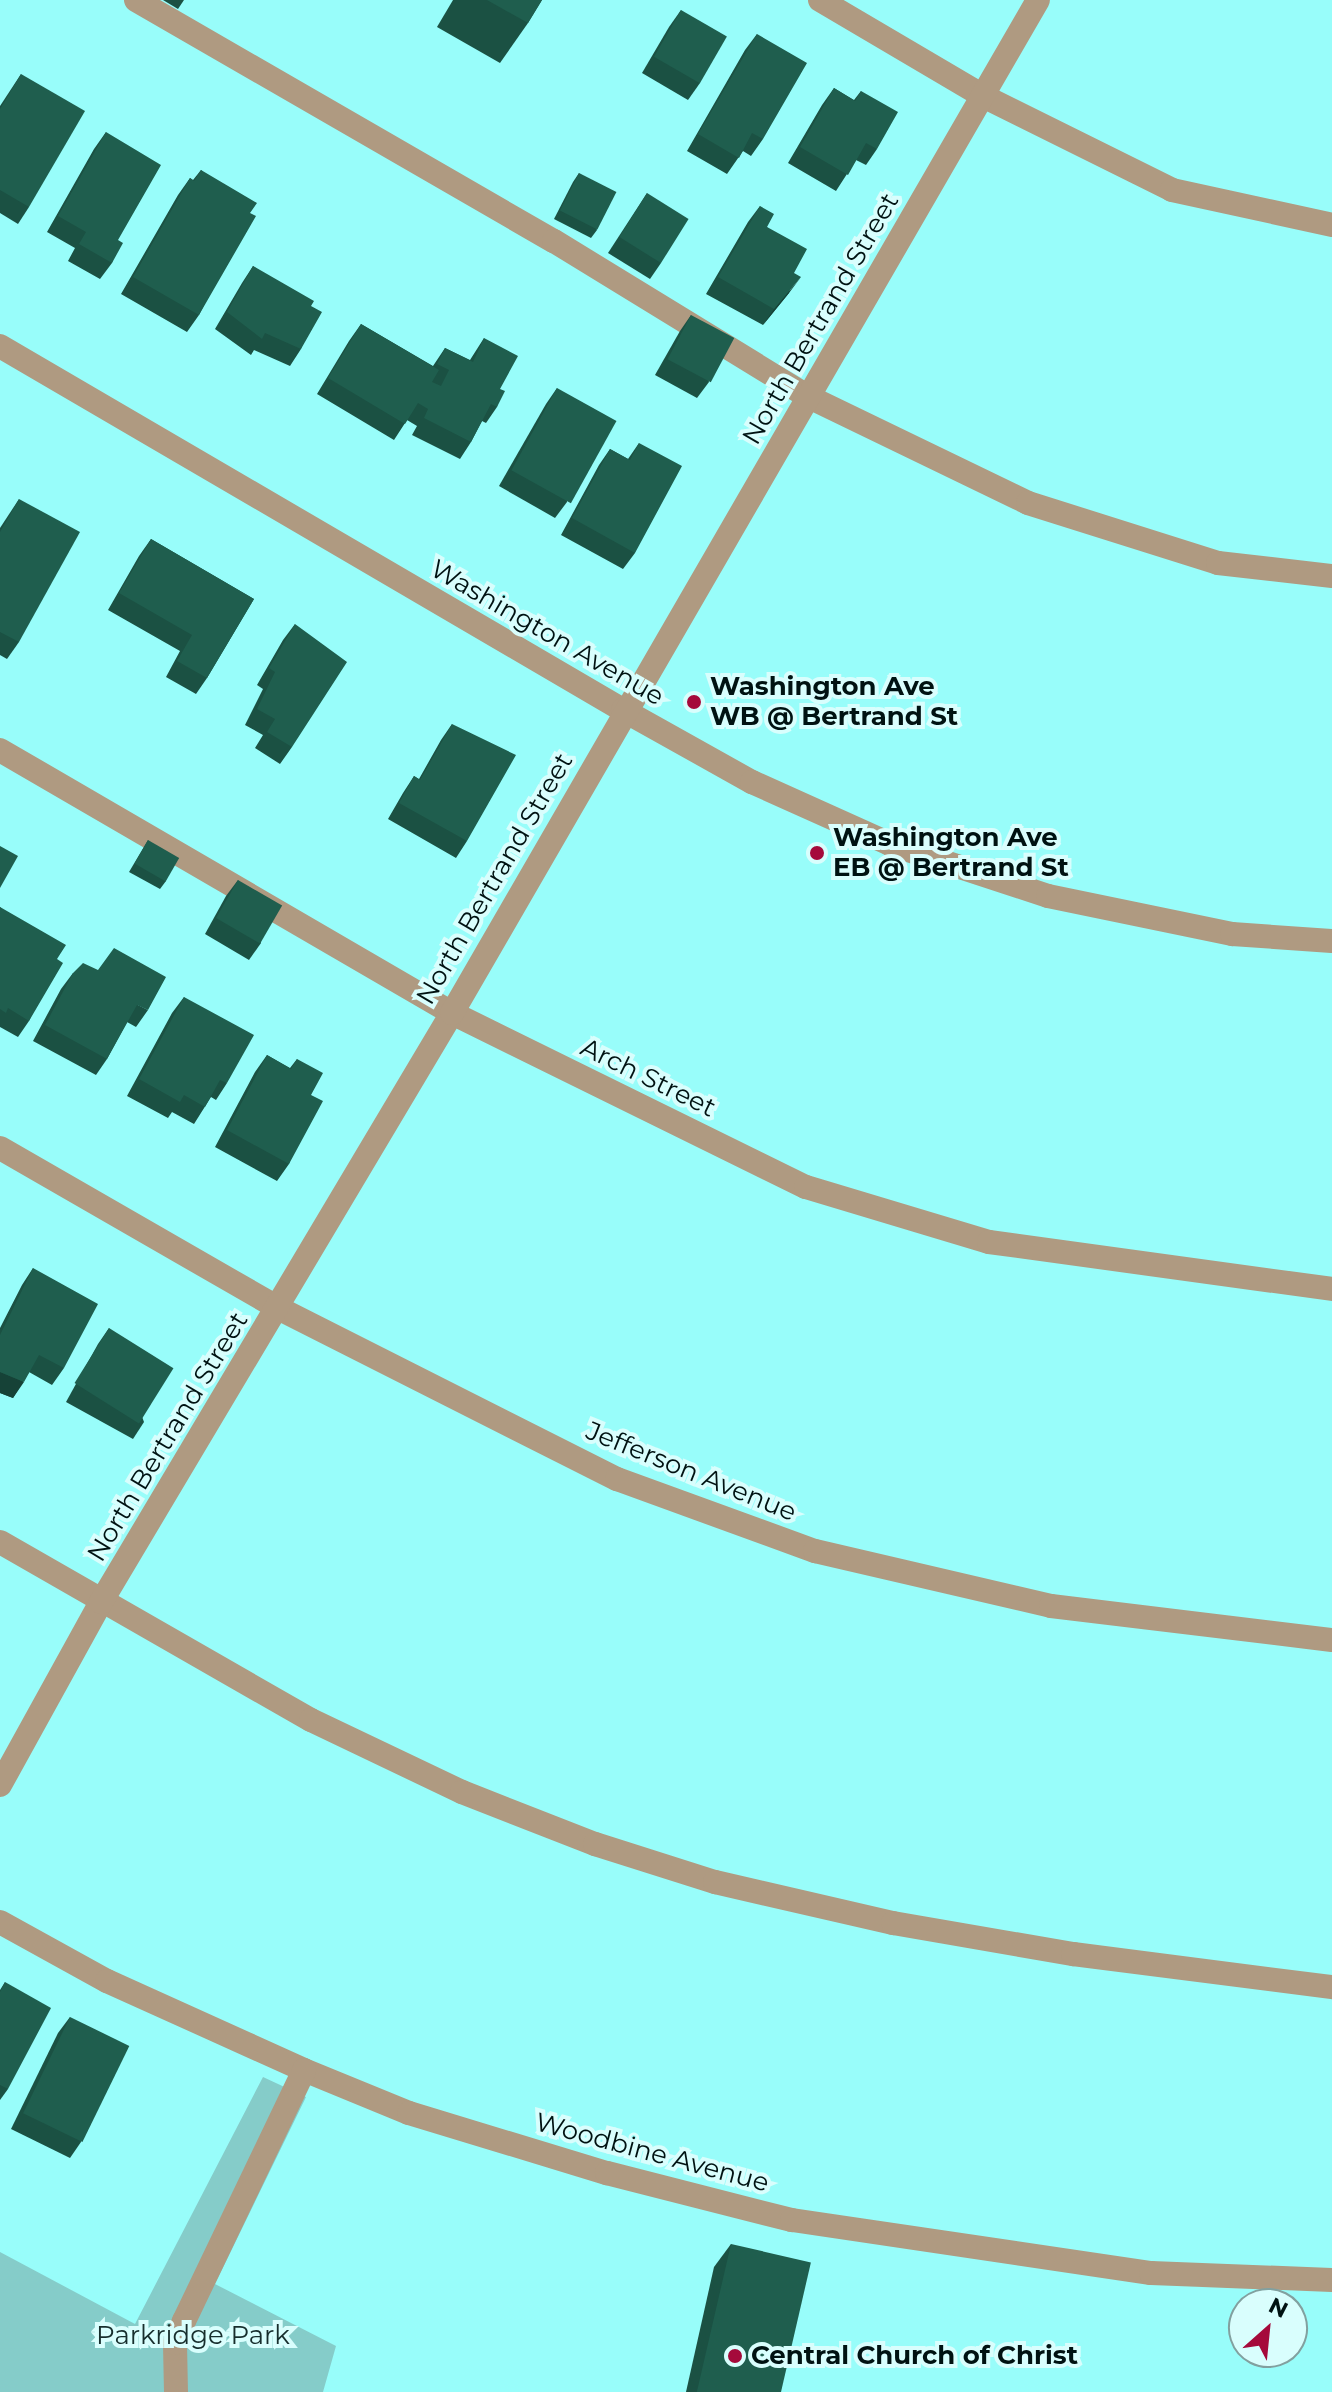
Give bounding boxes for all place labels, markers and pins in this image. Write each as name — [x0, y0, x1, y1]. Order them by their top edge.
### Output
place label: Washington Ave WB @ Bertrand St — [710, 671, 958, 732]
marker: Washington Ave WB @ Bertrand St — [685, 693, 703, 711]
place label: Washington Ave EB @ Bertrand St — [833, 822, 1069, 884]
marker: Washington Ave EB @ Bertrand St — [808, 844, 826, 862]
place label: Central Church of Christ — [751, 2340, 1078, 2372]
marker: Central Church of Christ — [726, 2347, 744, 2365]

